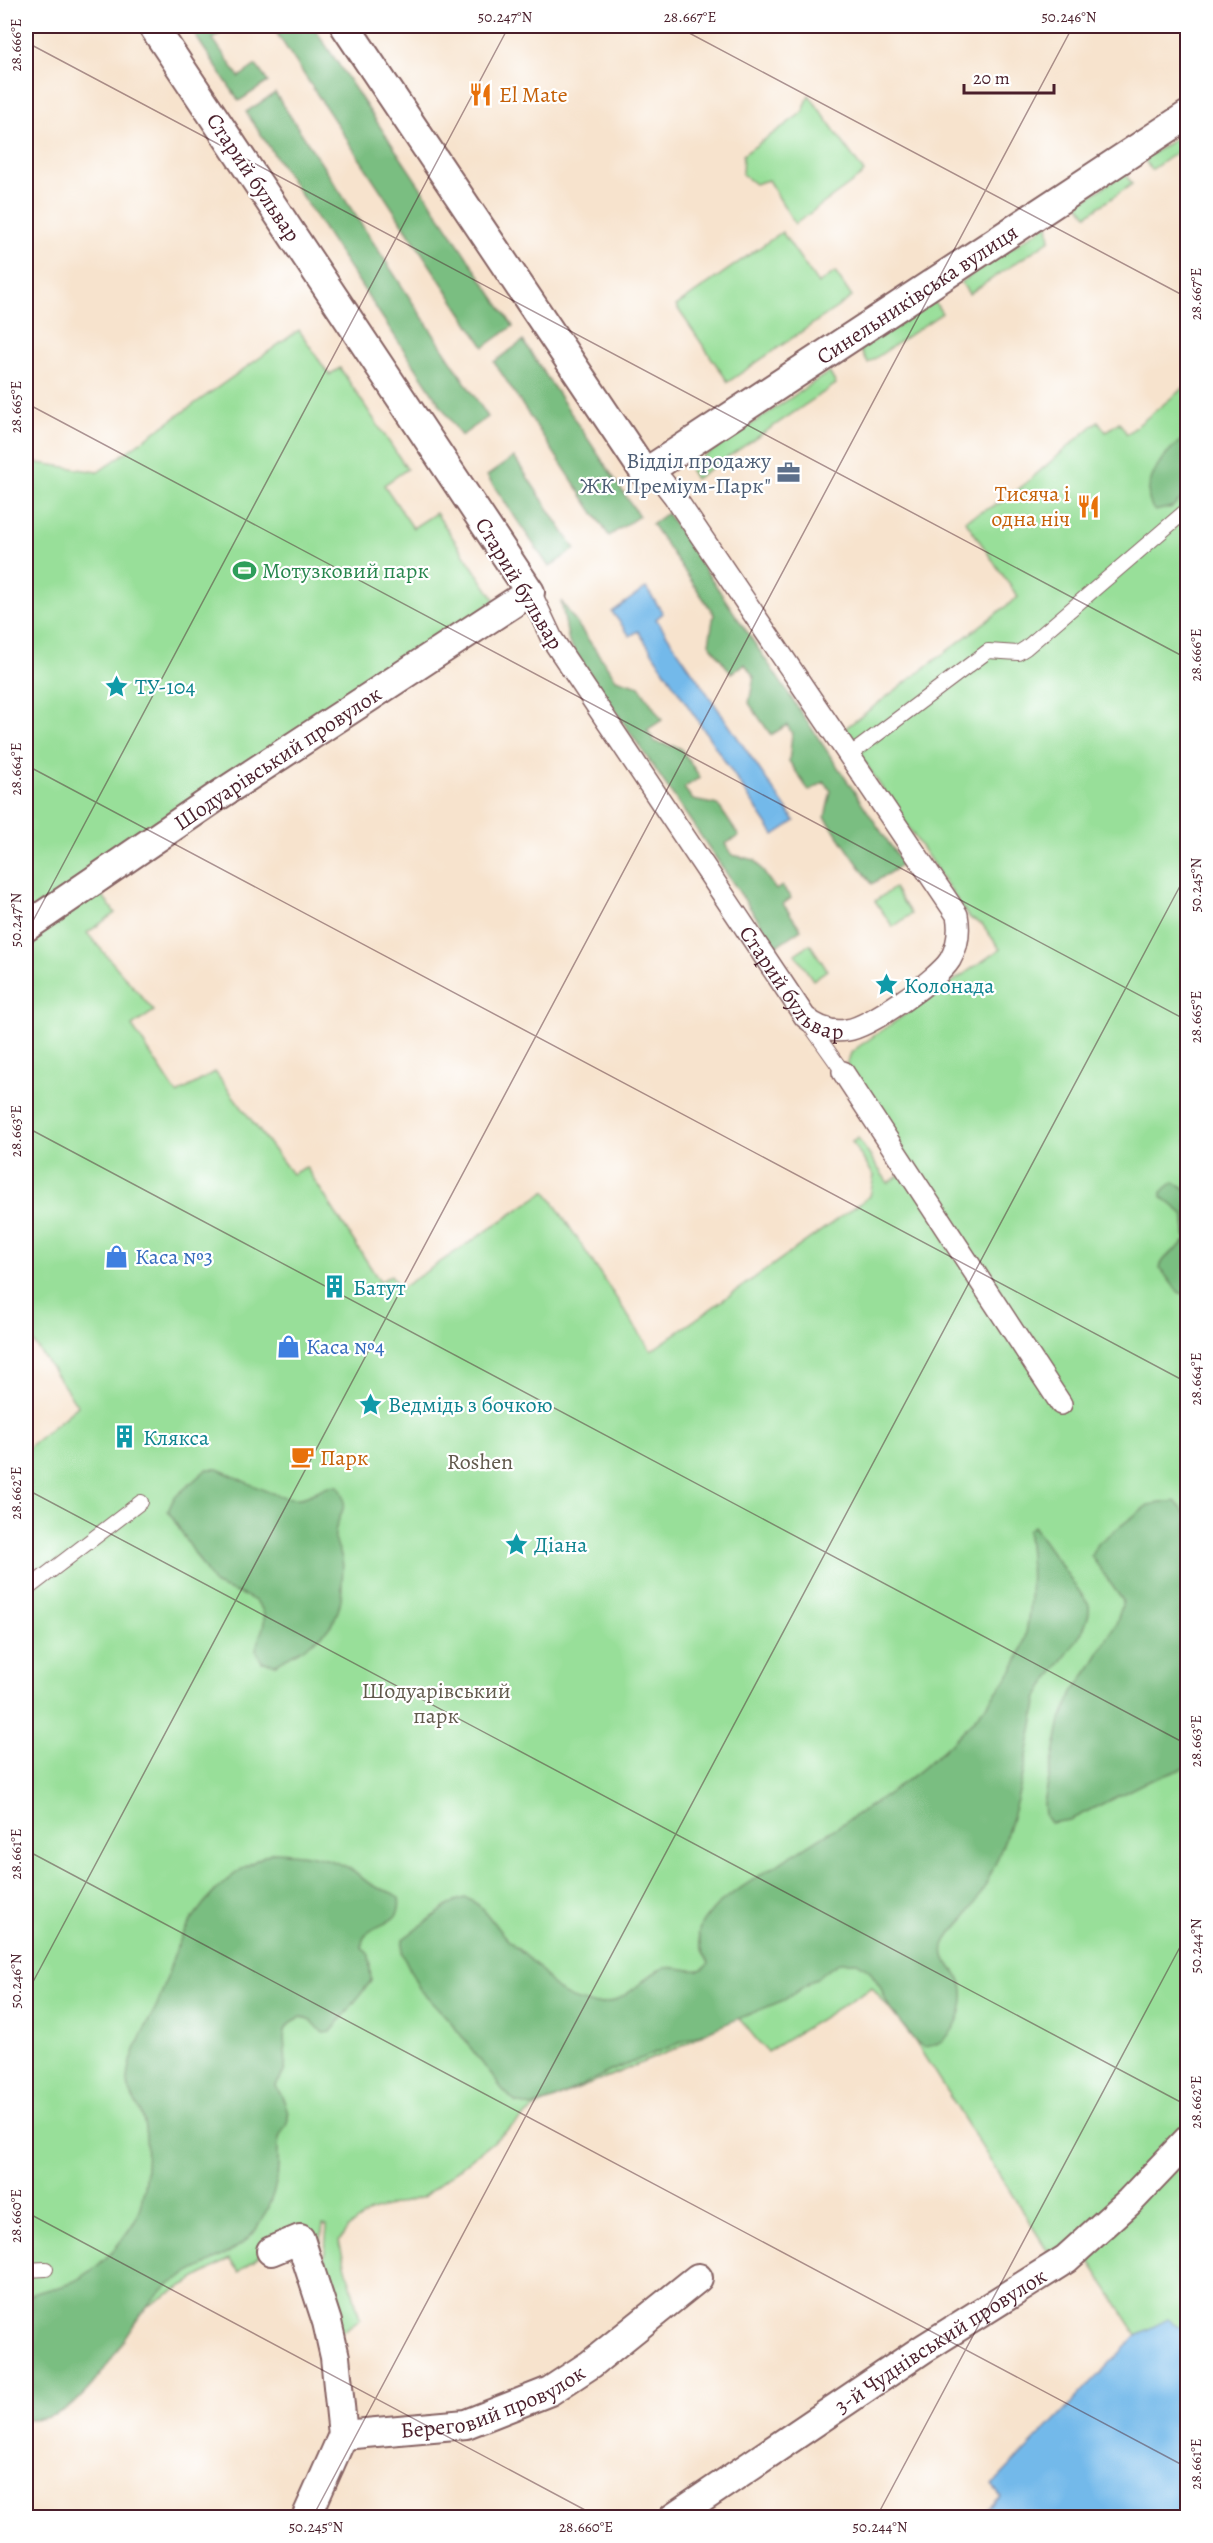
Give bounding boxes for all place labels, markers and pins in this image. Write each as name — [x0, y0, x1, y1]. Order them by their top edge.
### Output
place label: El Mate — [499, 80, 568, 110]
restaurant icon: El Mate — [468, 81, 494, 107]
place label: Відділ продажу ЖК "Преміум-Парк" — [580, 446, 772, 501]
office icon: Відділ продажу ЖК "Преміум-Парк" — [776, 460, 802, 486]
place label: Тисяча і одна ніч — [991, 479, 1070, 534]
restaurant icon: Тисяча і одна ніч — [1075, 493, 1101, 519]
place label: Мотузковий парк — [262, 556, 429, 586]
sports icon: Мотузковий парк — [231, 557, 257, 583]
place label: ТУ-104 — [135, 672, 196, 702]
place icon: ТУ-104 — [104, 673, 130, 699]
place label: Колонада — [904, 971, 995, 1001]
place icon: Колонада — [873, 972, 899, 998]
place label: Каса №3 — [135, 1242, 213, 1272]
shop icon: Каса №3 — [104, 1243, 130, 1269]
place label: Батут — [353, 1273, 406, 1303]
building icon: Батут — [322, 1274, 348, 1300]
place label: Каса №4 — [306, 1332, 385, 1362]
shop icon: Каса №4 — [275, 1333, 301, 1359]
place label: Ведмідь з бочкою — [388, 1390, 553, 1420]
place icon: Ведмідь з бочкою — [357, 1391, 383, 1417]
place label: Клякса — [143, 1423, 210, 1453]
building icon: Клякса — [112, 1424, 138, 1450]
place label: Парк — [320, 1443, 368, 1473]
cafe icon: Парк — [289, 1444, 315, 1470]
place label: Діана — [534, 1530, 588, 1560]
place icon: Діана — [503, 1531, 529, 1557]

